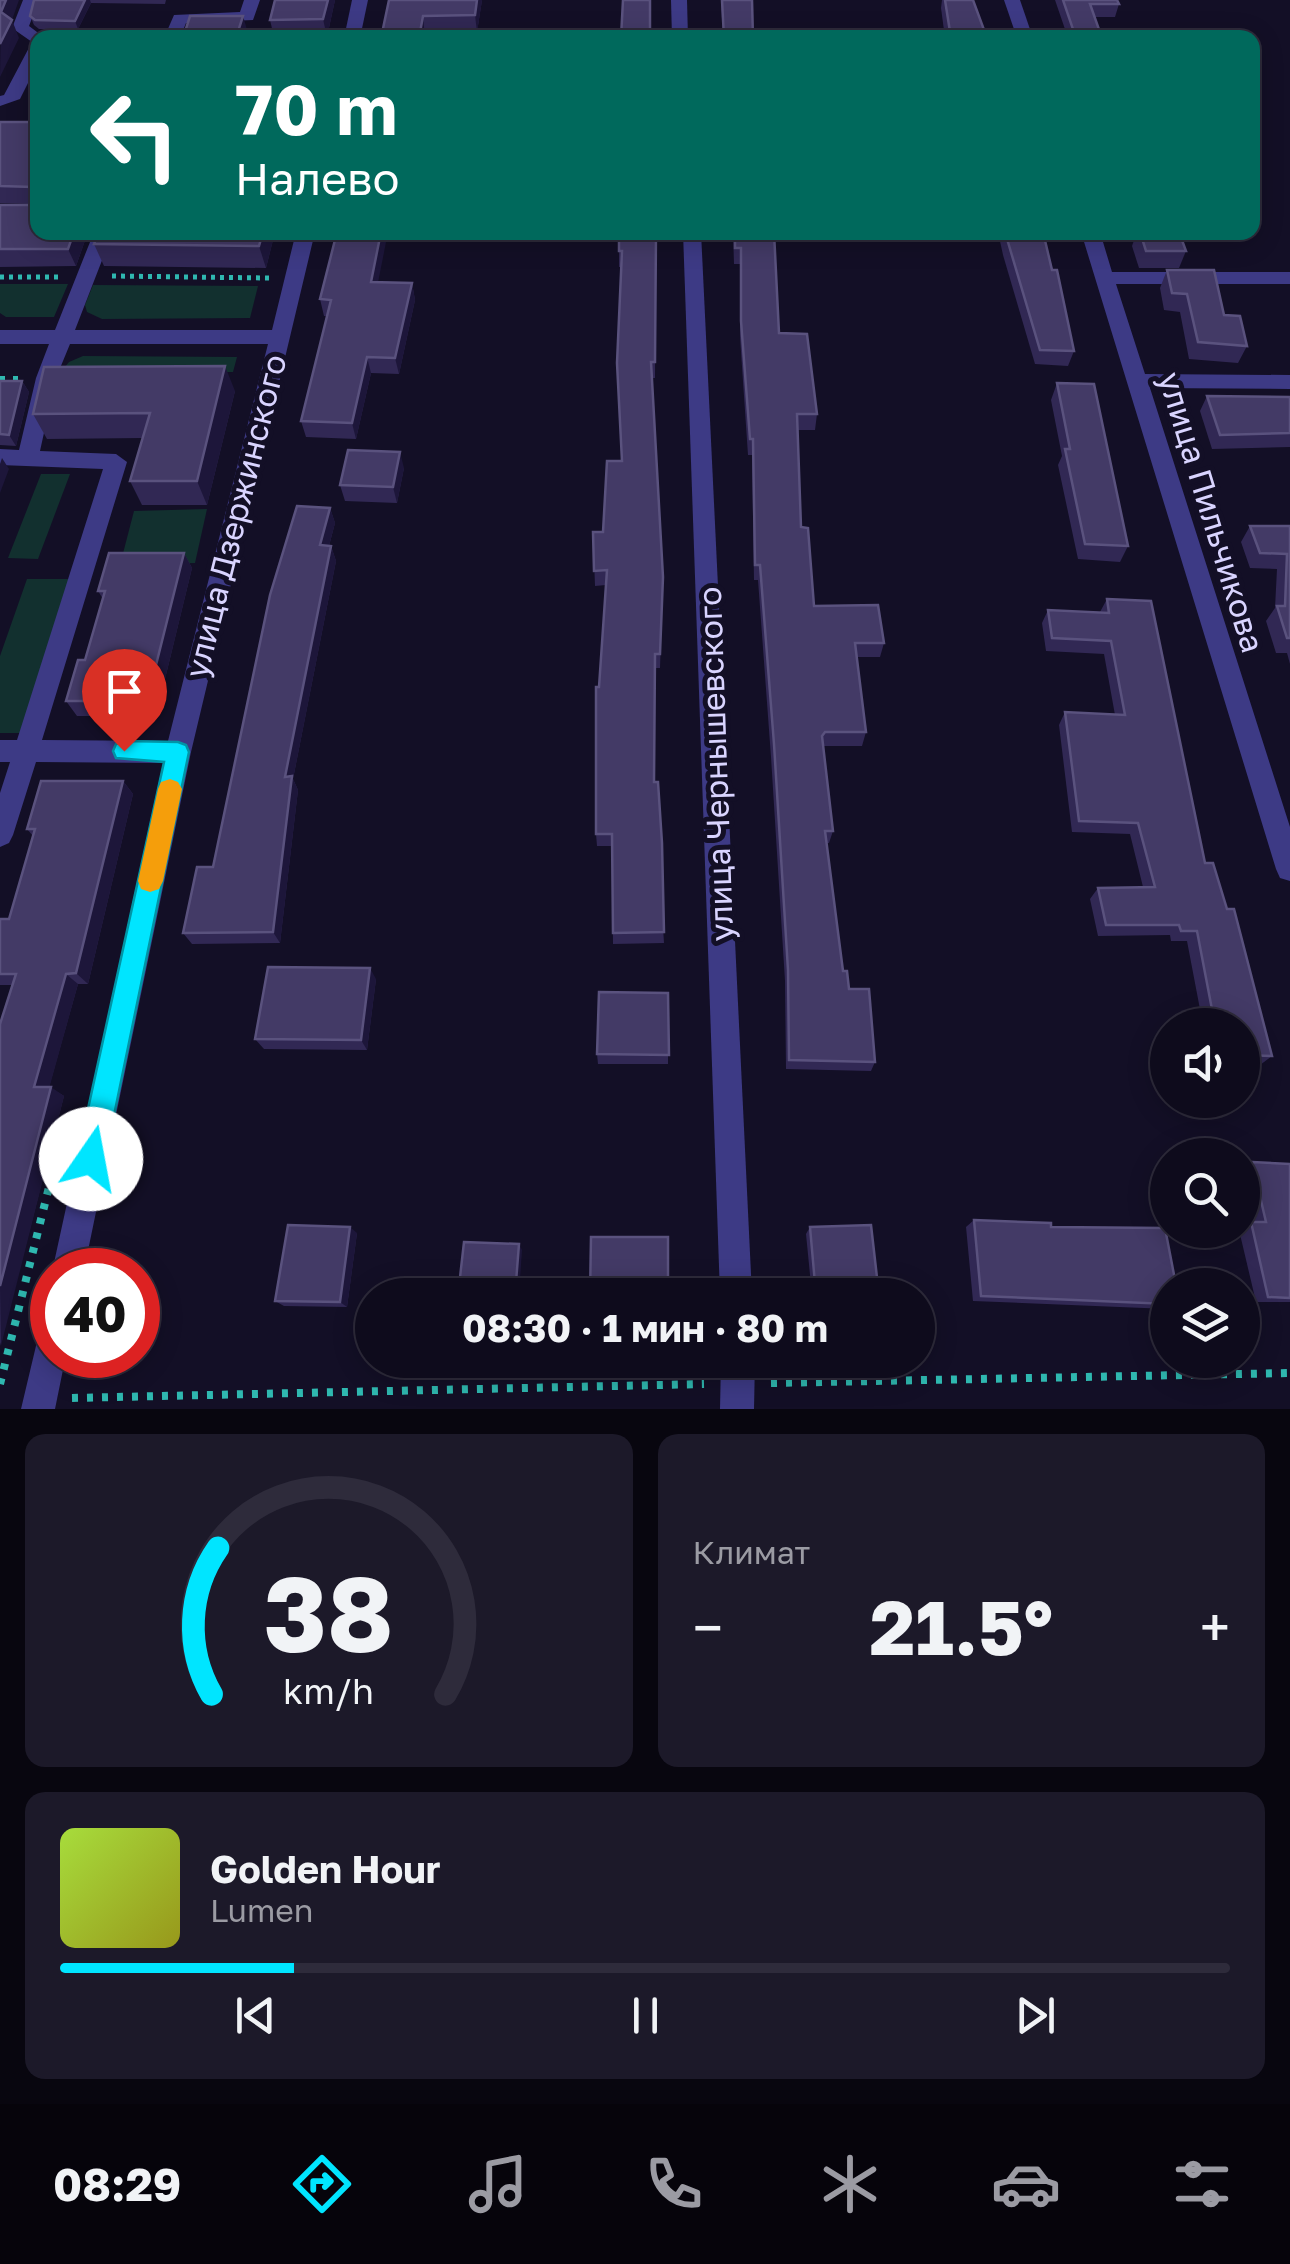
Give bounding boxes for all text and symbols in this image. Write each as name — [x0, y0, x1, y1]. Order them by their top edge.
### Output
text: 70 m — [235, 66, 397, 150]
icon: left — [70, 70, 200, 200]
text: Налево — [235, 151, 399, 205]
street label: улица Дзержинского — [176, 350, 294, 682]
street label: улица Пильчикова — [1151, 367, 1273, 657]
street label: улица Чернышевского — [690, 586, 740, 942]
pin — [82, 649, 167, 752]
icon: arrive — [97, 664, 152, 719]
map controls — [1150, 1008, 1260, 1378]
button: sound — [1150, 1008, 1260, 1118]
position arrow — [39, 1107, 143, 1211]
button: search — [1150, 1138, 1260, 1248]
speed limit sign: 40 — [30, 1248, 160, 1378]
button: layers — [1150, 1268, 1260, 1378]
text: 08:30 · 1 мин · 80 m — [462, 1305, 828, 1350]
text: Климат — [693, 1533, 810, 1571]
text: 38 — [264, 1550, 394, 1675]
text: 21.5° — [870, 1581, 1053, 1672]
text: − — [693, 1594, 723, 1660]
text: + — [1200, 1594, 1230, 1660]
text: km/h — [283, 1669, 374, 1712]
text: Golden Hour — [210, 1846, 441, 1891]
text: Lumen — [210, 1891, 314, 1929]
icon: previous — [228, 1988, 283, 2043]
icon: pause — [618, 1988, 673, 2043]
icon: next — [1008, 1988, 1063, 2043]
icon: directions — [287, 2149, 357, 2219]
icon: music — [463, 2149, 533, 2219]
icon: phone — [639, 2149, 709, 2219]
icon: climate — [815, 2149, 885, 2219]
icon: car — [991, 2149, 1061, 2219]
icon: filters — [1167, 2149, 1237, 2219]
text: 08:29 — [53, 2157, 181, 2211]

